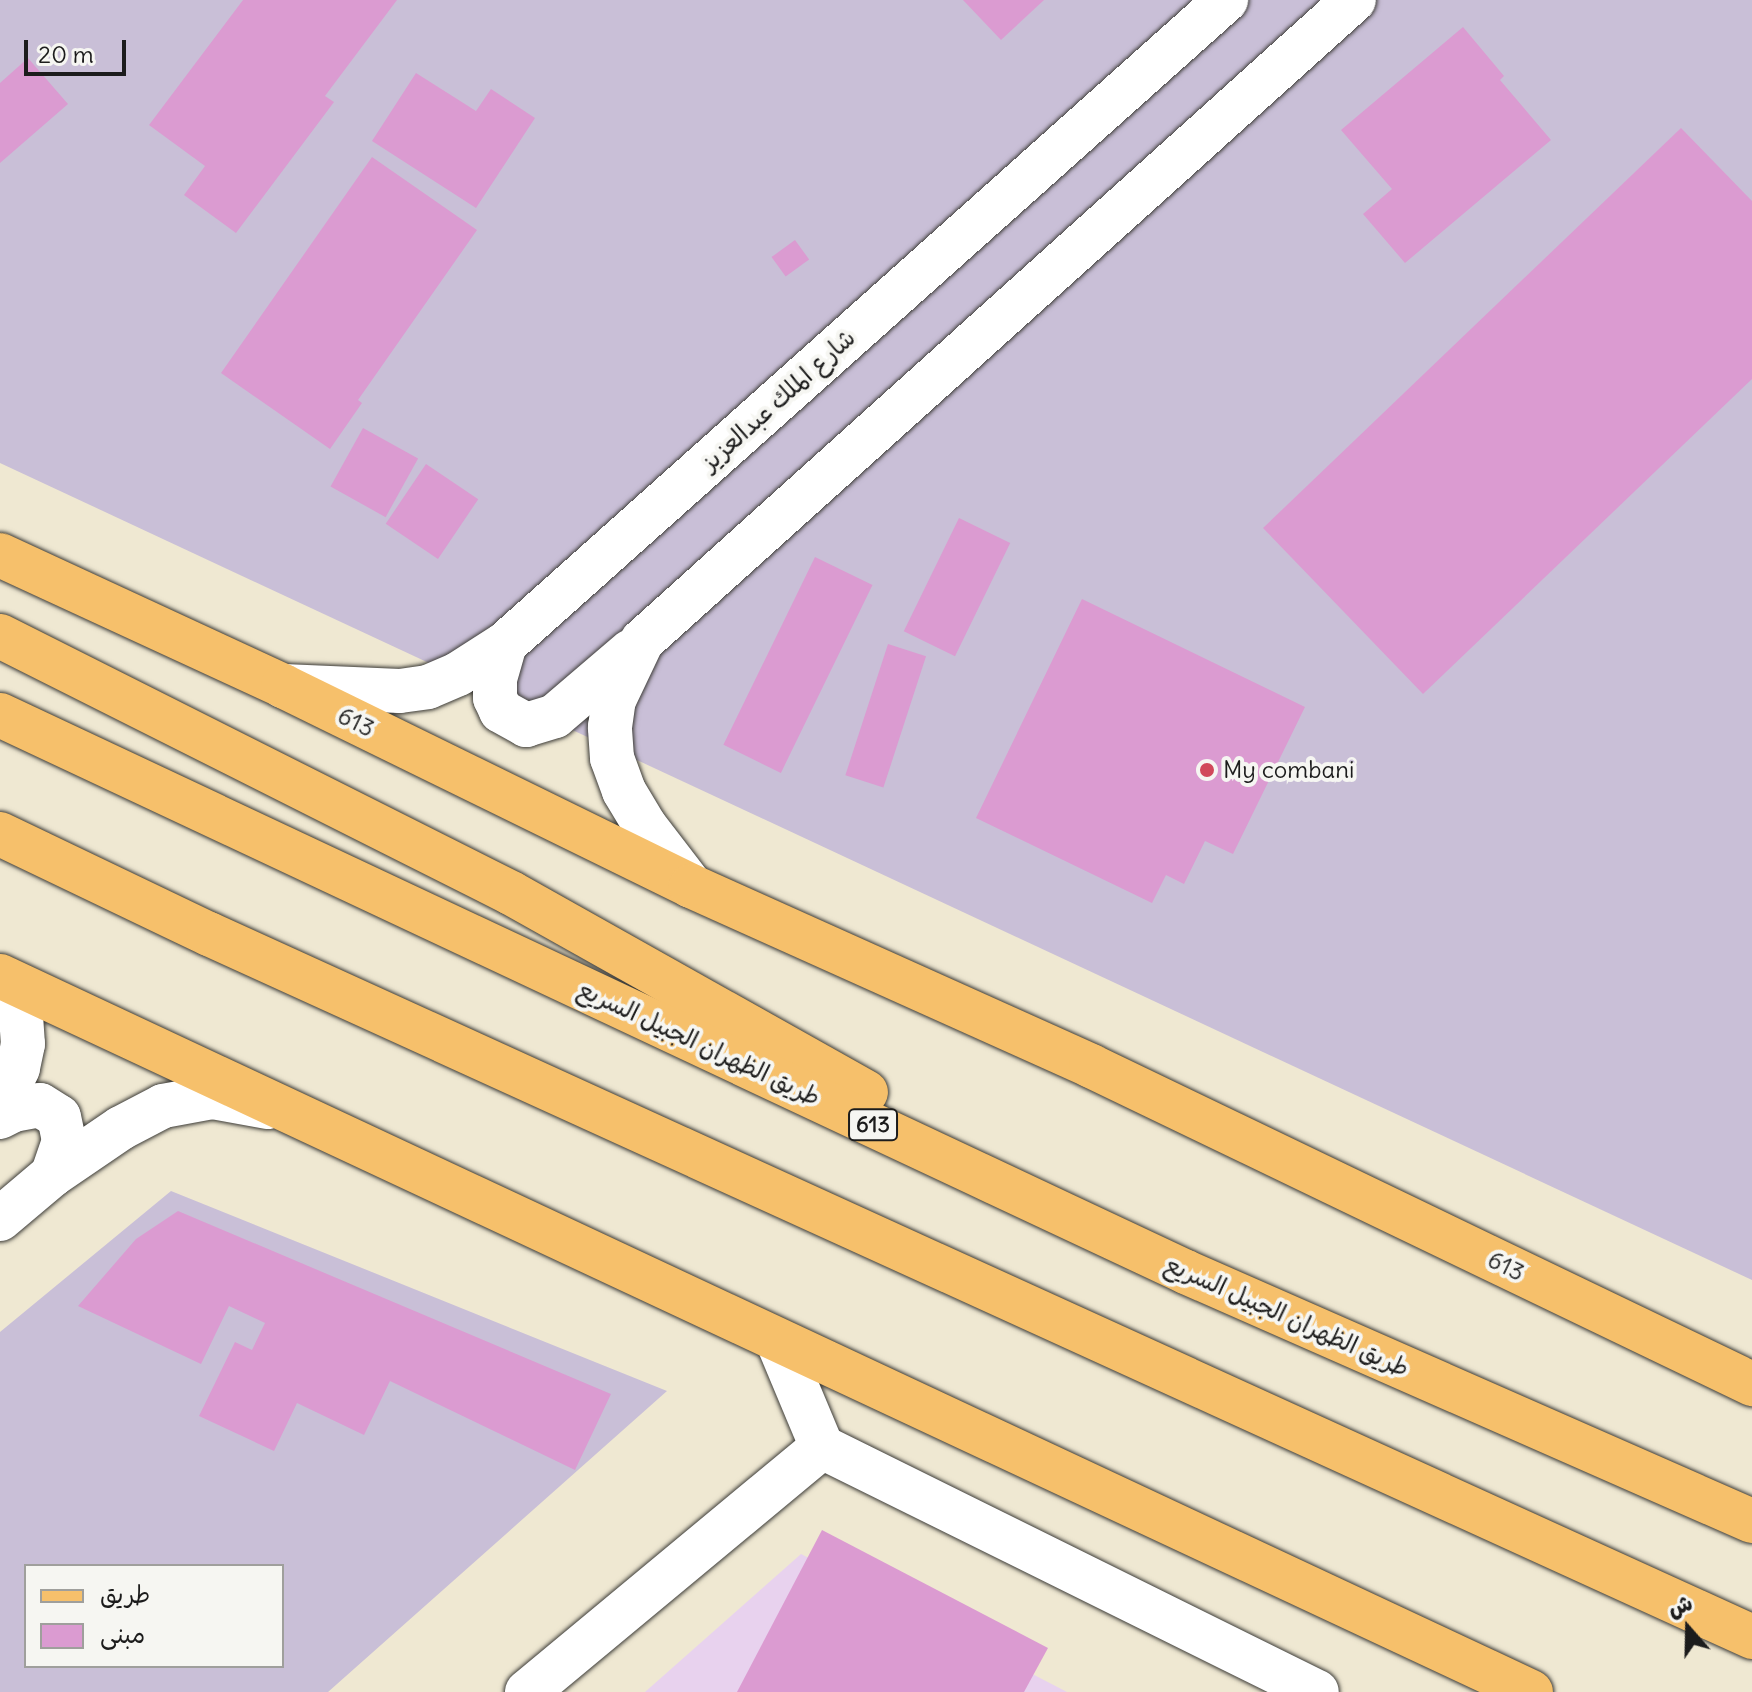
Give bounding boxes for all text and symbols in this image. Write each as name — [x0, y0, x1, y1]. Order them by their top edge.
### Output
scale bar — [28, 24, 130, 74]
text: 20 m — [38, 39, 94, 69]
street label: شارع الملك عبدالعزيز — [695, 323, 861, 477]
street label: 613 — [333, 701, 379, 743]
place label: My combani — [1223, 756, 1354, 784]
marker: My combani — [1198, 761, 1216, 779]
street label: طريق الظهران الجبيل السريع — [573, 974, 825, 1112]
road number: 613 — [847, 1107, 899, 1143]
street label: 613 — [1483, 1245, 1529, 1287]
street label: طريق الظهران الجبيل السريع — [1161, 1249, 1413, 1383]
legend — [24, 1564, 284, 1668]
text: طريق — [100, 1579, 150, 1609]
north arrow — [1648, 1588, 1728, 1668]
text: ش — [1664, 1588, 1696, 1623]
text: مبنى — [100, 1619, 145, 1649]

